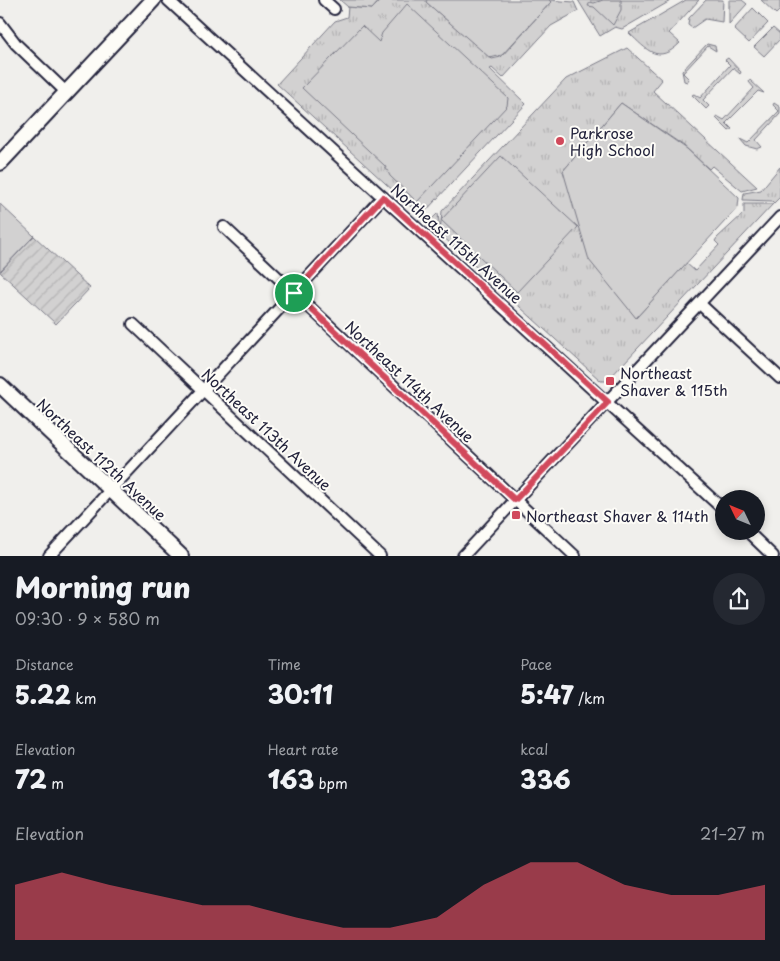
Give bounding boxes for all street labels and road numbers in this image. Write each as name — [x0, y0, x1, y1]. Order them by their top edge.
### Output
street label: Northeast 115th Avenue — [386, 178, 528, 308]
street label: Northeast 114th Avenue — [340, 315, 480, 447]
street label: Northeast 113th Avenue — [197, 363, 337, 495]
street label: Northeast 112th Avenue — [32, 393, 172, 525]

